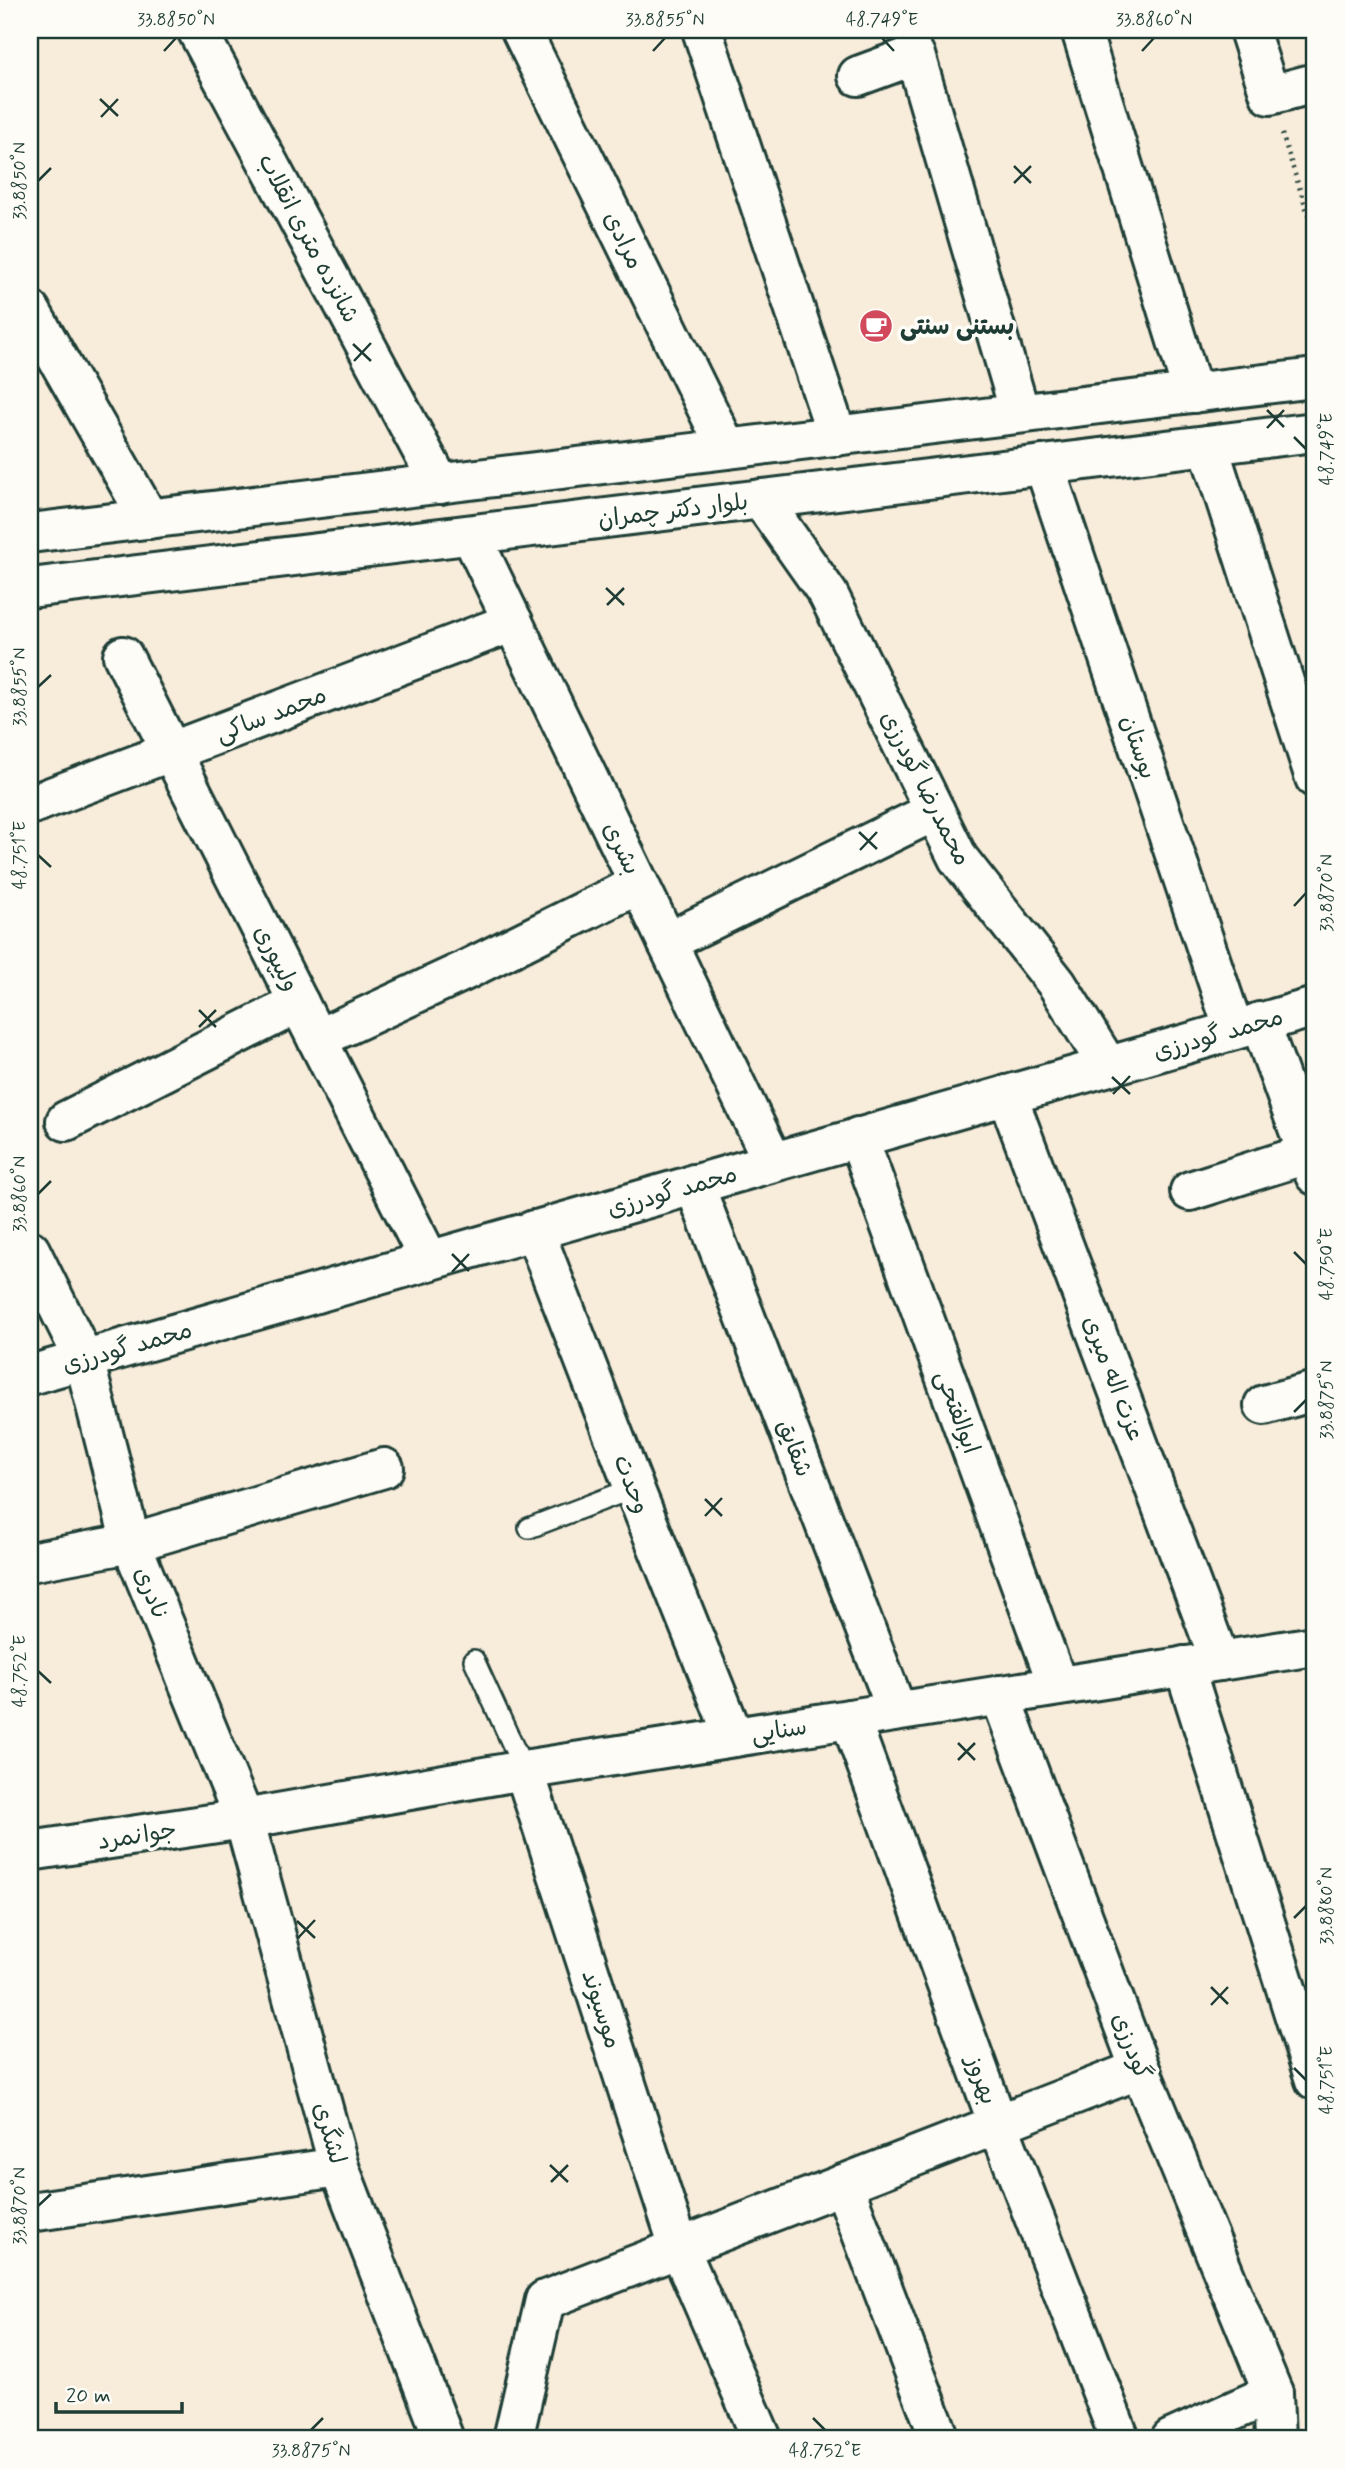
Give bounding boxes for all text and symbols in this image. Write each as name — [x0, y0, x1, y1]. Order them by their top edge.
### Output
text: 33.8850°N — [137, 8, 215, 32]
text: 33.8855°N — [626, 8, 704, 32]
text: 48.749°E — [846, 8, 918, 32]
text: 33.8860°N — [1116, 8, 1192, 32]
text: 33.8850°N — [8, 142, 32, 220]
street label: شانزده متری انقلاب — [250, 149, 365, 329]
street label: مرادی — [595, 207, 650, 275]
cafe icon: بستنی سنتی — [857, 307, 895, 345]
place label: بستنی سنتی — [900, 312, 1014, 343]
text: 48.749°E — [1315, 413, 1339, 485]
street label: بلوار دکتر چمران — [596, 487, 750, 536]
text: 33.8855°N — [8, 648, 32, 726]
street label: محمد ساکی — [212, 680, 331, 751]
street label: محمدرضا گودرزی — [872, 706, 977, 871]
street label: بوستان — [1112, 711, 1163, 784]
street label: بشری — [595, 817, 647, 880]
text: 48.751°E — [8, 821, 32, 889]
text: 33.8870°N — [1315, 854, 1339, 932]
street label: ولیپوری — [246, 920, 306, 997]
street label: محمد گودرزی — [1150, 1002, 1287, 1069]
text: 33.8860°N — [8, 1156, 32, 1232]
street label: محمد گودرزی — [604, 1159, 741, 1226]
text: 48.750°E — [1315, 1228, 1339, 1300]
street label: عزت اله میری — [1075, 1312, 1151, 1446]
street label: محمد گودرزی — [59, 1315, 196, 1382]
text: 33.8875°N — [1315, 1361, 1339, 1439]
street label: ابوالفتحی — [927, 1367, 986, 1458]
street label: شقایق — [769, 1415, 819, 1482]
street label: وحدت — [605, 1451, 656, 1518]
street label: نادری — [126, 1562, 175, 1625]
text: 48.752°E — [8, 1635, 32, 1707]
street label: سنایی — [749, 1712, 809, 1751]
street label: جوانمرد — [96, 1815, 179, 1858]
text: 33.8880°N — [1315, 1867, 1339, 1945]
street label: موسیوند — [573, 1966, 628, 2053]
street label: گودرزی — [1104, 2009, 1158, 2084]
text: 48.751°E — [1315, 2046, 1339, 2114]
street label: بهروز — [957, 2050, 1004, 2109]
street label: لشگری — [305, 2099, 352, 2168]
text: 33.8870°N — [8, 2167, 32, 2245]
scale bar — [56, 2371, 182, 2415]
text: 20 m — [66, 2382, 111, 2410]
text: 33.8875°N — [272, 2439, 350, 2463]
text: 48.752°E — [789, 2439, 861, 2463]

